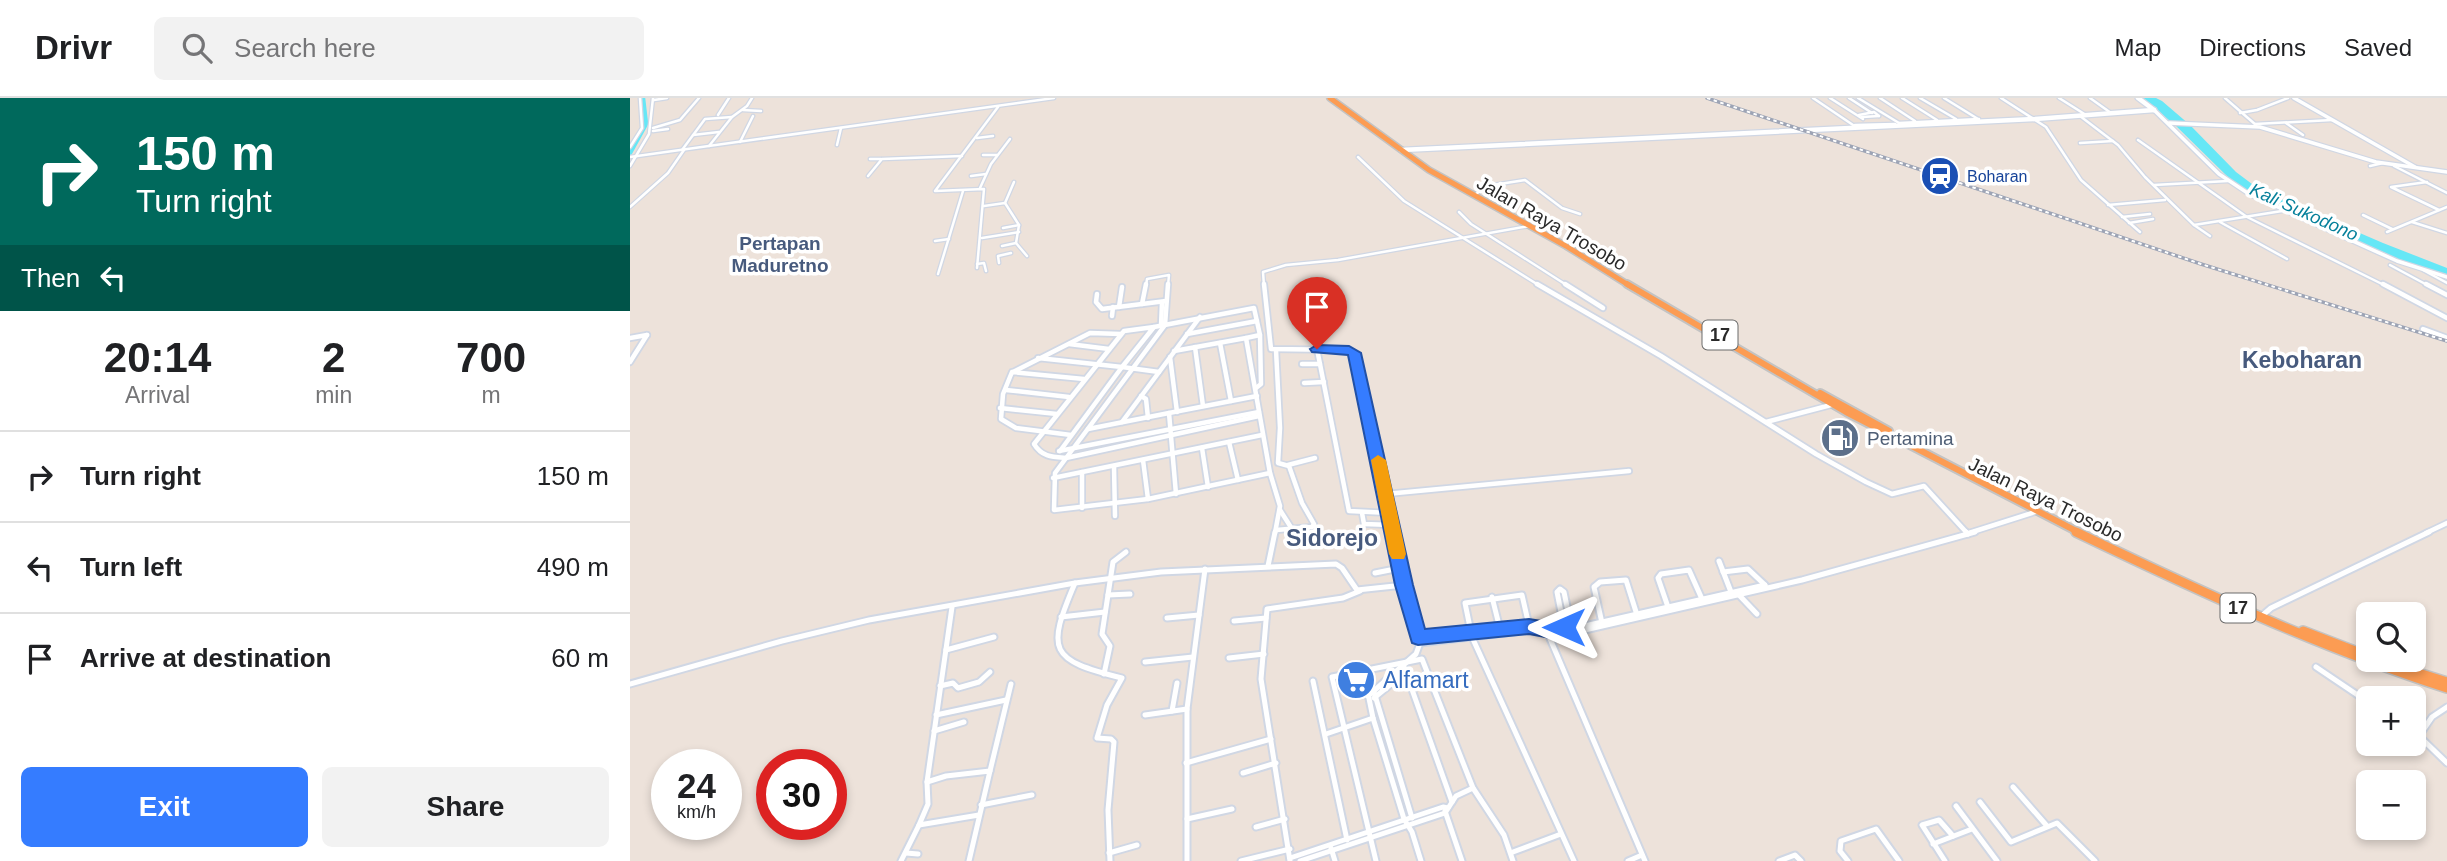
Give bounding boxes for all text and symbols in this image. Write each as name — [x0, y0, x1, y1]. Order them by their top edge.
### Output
search box — [154, 17, 644, 80]
text: Drivr — [35, 29, 112, 66]
icon: search — [178, 29, 216, 67]
text: Search here — [234, 33, 376, 63]
text: Map — [2115, 34, 2161, 61]
text: Directions — [2199, 34, 2306, 61]
text: Saved — [2344, 34, 2412, 61]
icon: right — [21, 126, 112, 217]
text: 150 m — [136, 126, 275, 180]
station icon: Boharan — [1919, 155, 1961, 197]
place label: Boharan — [1967, 168, 2028, 185]
street label: Jalan Raya Trosobo — [1473, 172, 1630, 275]
water label: Kali Sukodono — [2247, 179, 2361, 245]
text: Turn right — [136, 183, 272, 219]
district label: Pertapan Maduretno — [731, 233, 829, 276]
icon: left — [94, 259, 132, 297]
text: Then — [21, 263, 80, 293]
pin — [1287, 277, 1347, 349]
icon: arrive — [1298, 288, 1336, 326]
road number: 17 — [1702, 320, 1738, 349]
text: 20:14 — [104, 334, 211, 381]
text: 2 — [322, 334, 345, 381]
text: 700 — [456, 334, 526, 381]
district label: Keboharan — [2242, 347, 2362, 373]
text: Arrival — [125, 382, 190, 408]
text: min — [315, 382, 352, 408]
text: m — [482, 382, 501, 408]
fuel station icon: Pertamina — [1819, 417, 1861, 459]
place label: Pertamina — [1867, 428, 1954, 449]
street label: Jalan Raya Trosobo — [1965, 453, 2126, 546]
icon: right — [21, 458, 59, 496]
text: Turn right — [80, 461, 201, 491]
text: 150 m — [537, 461, 609, 491]
district label: Sidorejo — [1286, 525, 1378, 551]
icon: left — [21, 549, 59, 587]
text: Turn left — [80, 552, 182, 582]
text: 490 m — [537, 552, 609, 582]
position arrow — [1527, 590, 1601, 664]
road number: 17 — [2220, 594, 2256, 622]
map controls — [2356, 602, 2426, 840]
button: search — [2356, 602, 2426, 672]
icon: arrive — [21, 640, 59, 678]
text: Arrive at destination — [80, 643, 331, 673]
text: 60 m — [551, 643, 609, 673]
supermarket icon: Alfamart — [1335, 659, 1377, 701]
place label: Alfamart — [1383, 667, 1469, 693]
button: + — [2356, 686, 2426, 756]
speed limit sign: 30 — [756, 749, 847, 840]
text: 24 — [677, 766, 716, 805]
button: Exit — [21, 767, 308, 847]
button: Share — [322, 767, 609, 847]
button: − — [2356, 770, 2426, 840]
text: km/h — [677, 802, 716, 822]

